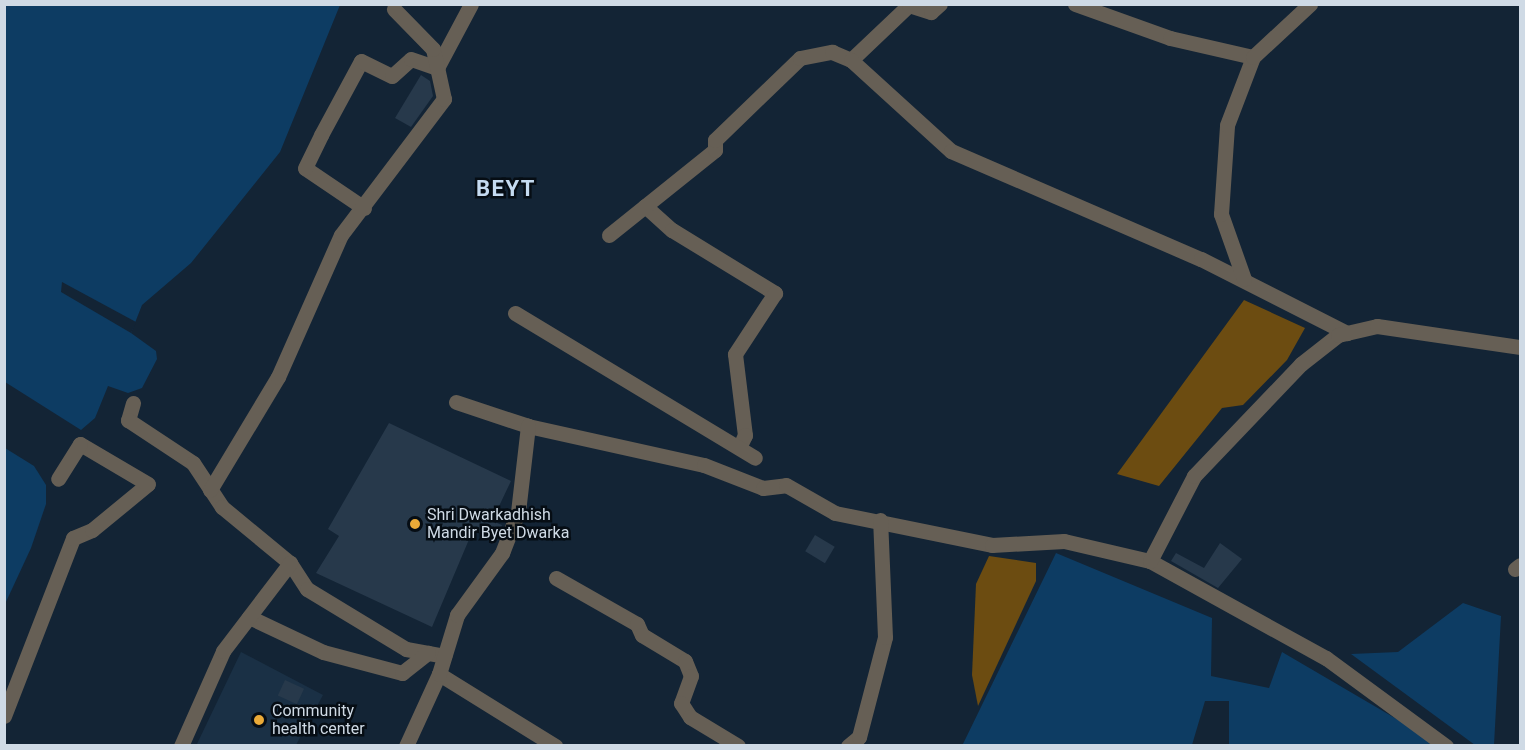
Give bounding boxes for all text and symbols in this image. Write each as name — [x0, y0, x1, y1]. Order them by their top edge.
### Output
district label: BEYT — [476, 176, 536, 202]
place label: Shri Dwarkadhish Mandir Byet Dwarka — [427, 505, 569, 543]
marker: Shri Dwarkadhish Mandir Byet Dwarka — [408, 517, 422, 531]
place label: Community health center — [272, 701, 365, 739]
marker: Community health center — [250, 711, 268, 729]

